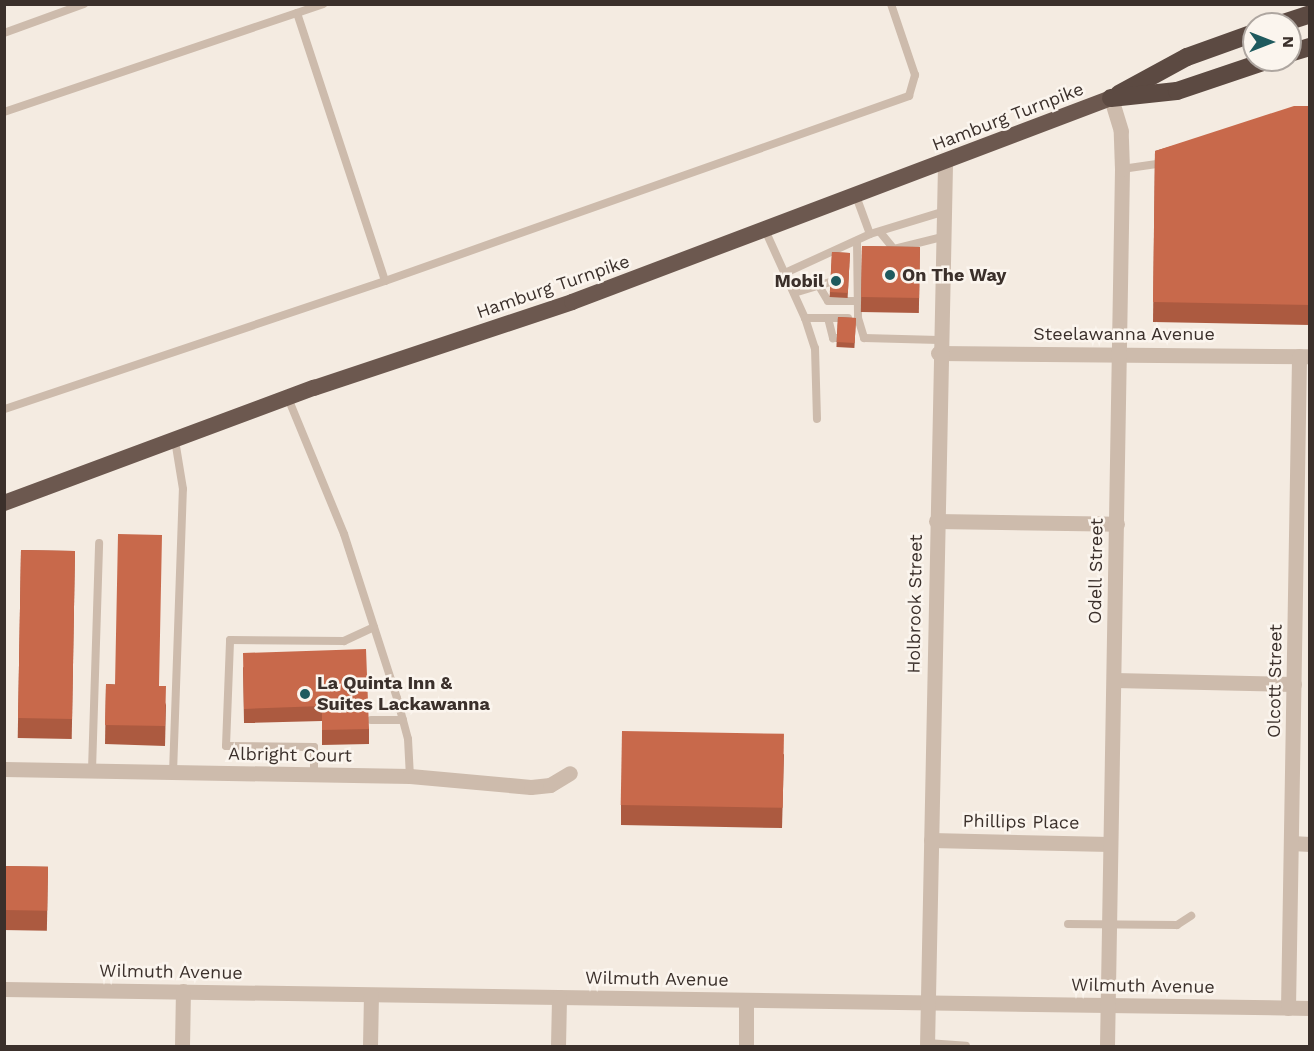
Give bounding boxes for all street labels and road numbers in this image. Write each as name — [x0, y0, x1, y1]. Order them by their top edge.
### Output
street label: Hamburg Turnpike — [929, 78, 1087, 156]
street label: Hamburg Turnpike — [473, 251, 633, 323]
street label: Steelawanna Avenue — [1033, 323, 1215, 345]
street label: Odell Street — [1084, 518, 1108, 624]
street label: Holbrook Street — [903, 534, 927, 674]
street label: Olcott Street — [1263, 624, 1287, 738]
street label: Albright Court — [228, 743, 352, 767]
street label: Phillips Place — [962, 810, 1080, 834]
street label: Wilmuth Avenue — [99, 960, 243, 984]
street label: Wilmuth Avenue — [585, 967, 729, 991]
street label: Wilmuth Avenue — [1071, 974, 1215, 998]

